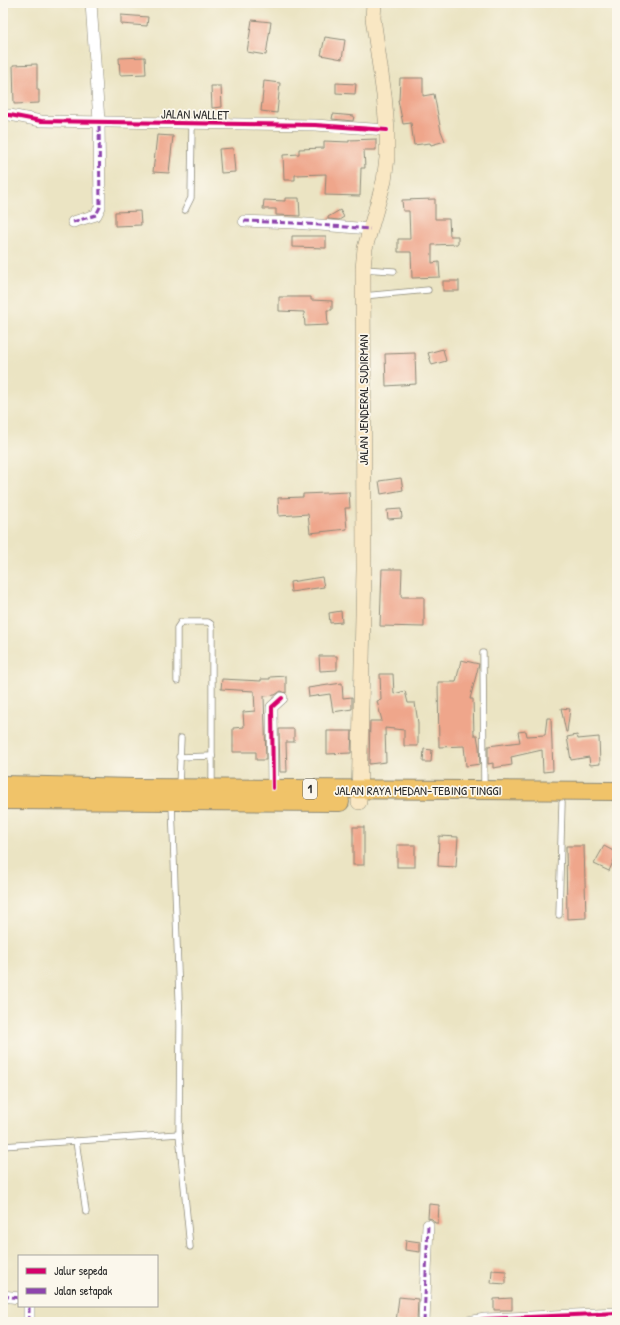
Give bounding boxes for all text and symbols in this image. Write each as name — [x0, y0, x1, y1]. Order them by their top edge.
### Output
street label: JALAN WALLET — [161, 104, 230, 124]
street label: JALAN JENDERAL SUDIRMAN — [354, 334, 372, 465]
road number: 1 — [303, 779, 317, 799]
street label: JALAN RAYA MEDAN-TEBING TINGGI — [335, 781, 501, 799]
legend — [18, 1255, 158, 1307]
text: Jalur sepeda — [54, 1262, 108, 1279]
text: Jalan setapak — [54, 1282, 112, 1299]

